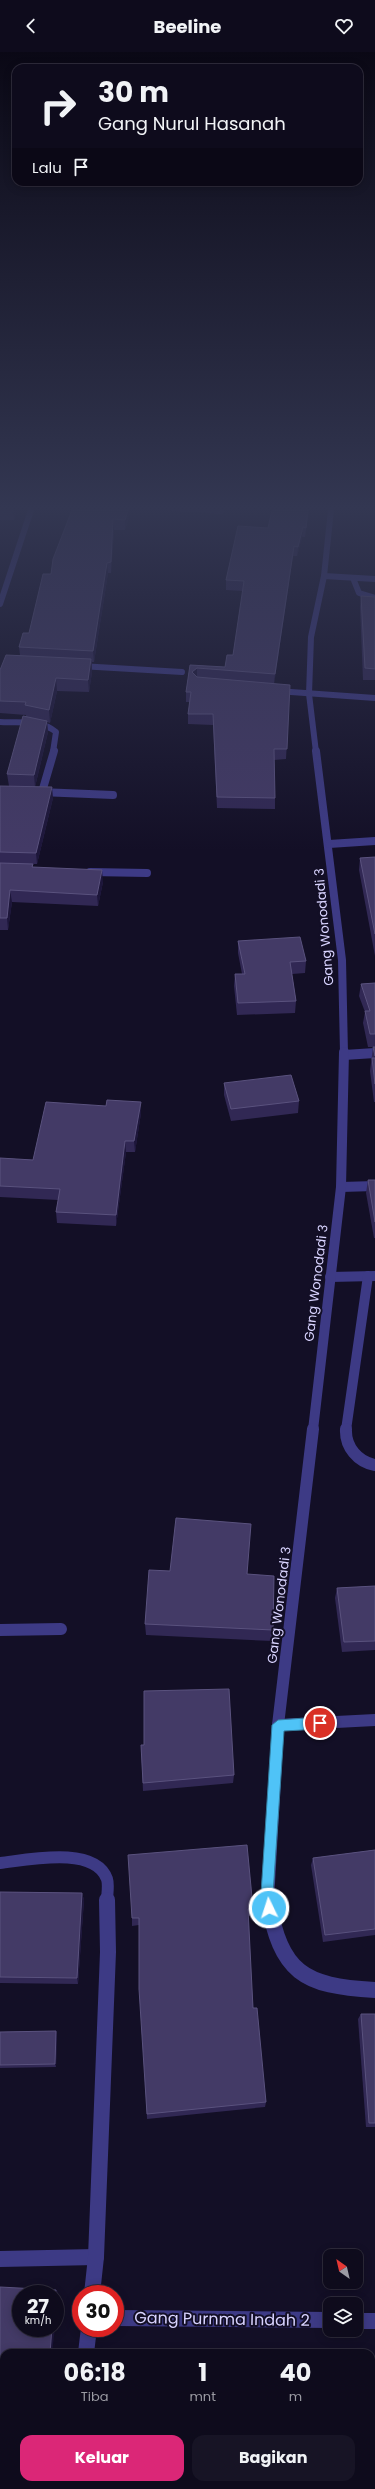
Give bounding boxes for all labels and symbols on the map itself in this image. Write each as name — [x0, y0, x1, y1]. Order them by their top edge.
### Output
street label: Gang Wonodadi 3 — [309, 867, 339, 987]
street label: Gang Wonodadi 3 — [299, 1223, 333, 1343]
street label: Gang Wonodadi 3 — [262, 1545, 296, 1665]
pin — [303, 1706, 337, 1740]
position arrow — [248, 1887, 290, 1929]
north arrow — [323, 2249, 363, 2289]
speed limit sign: 30 — [72, 2285, 124, 2337]
street label: Gang Purnma Indah 2 — [134, 2306, 310, 2332]

